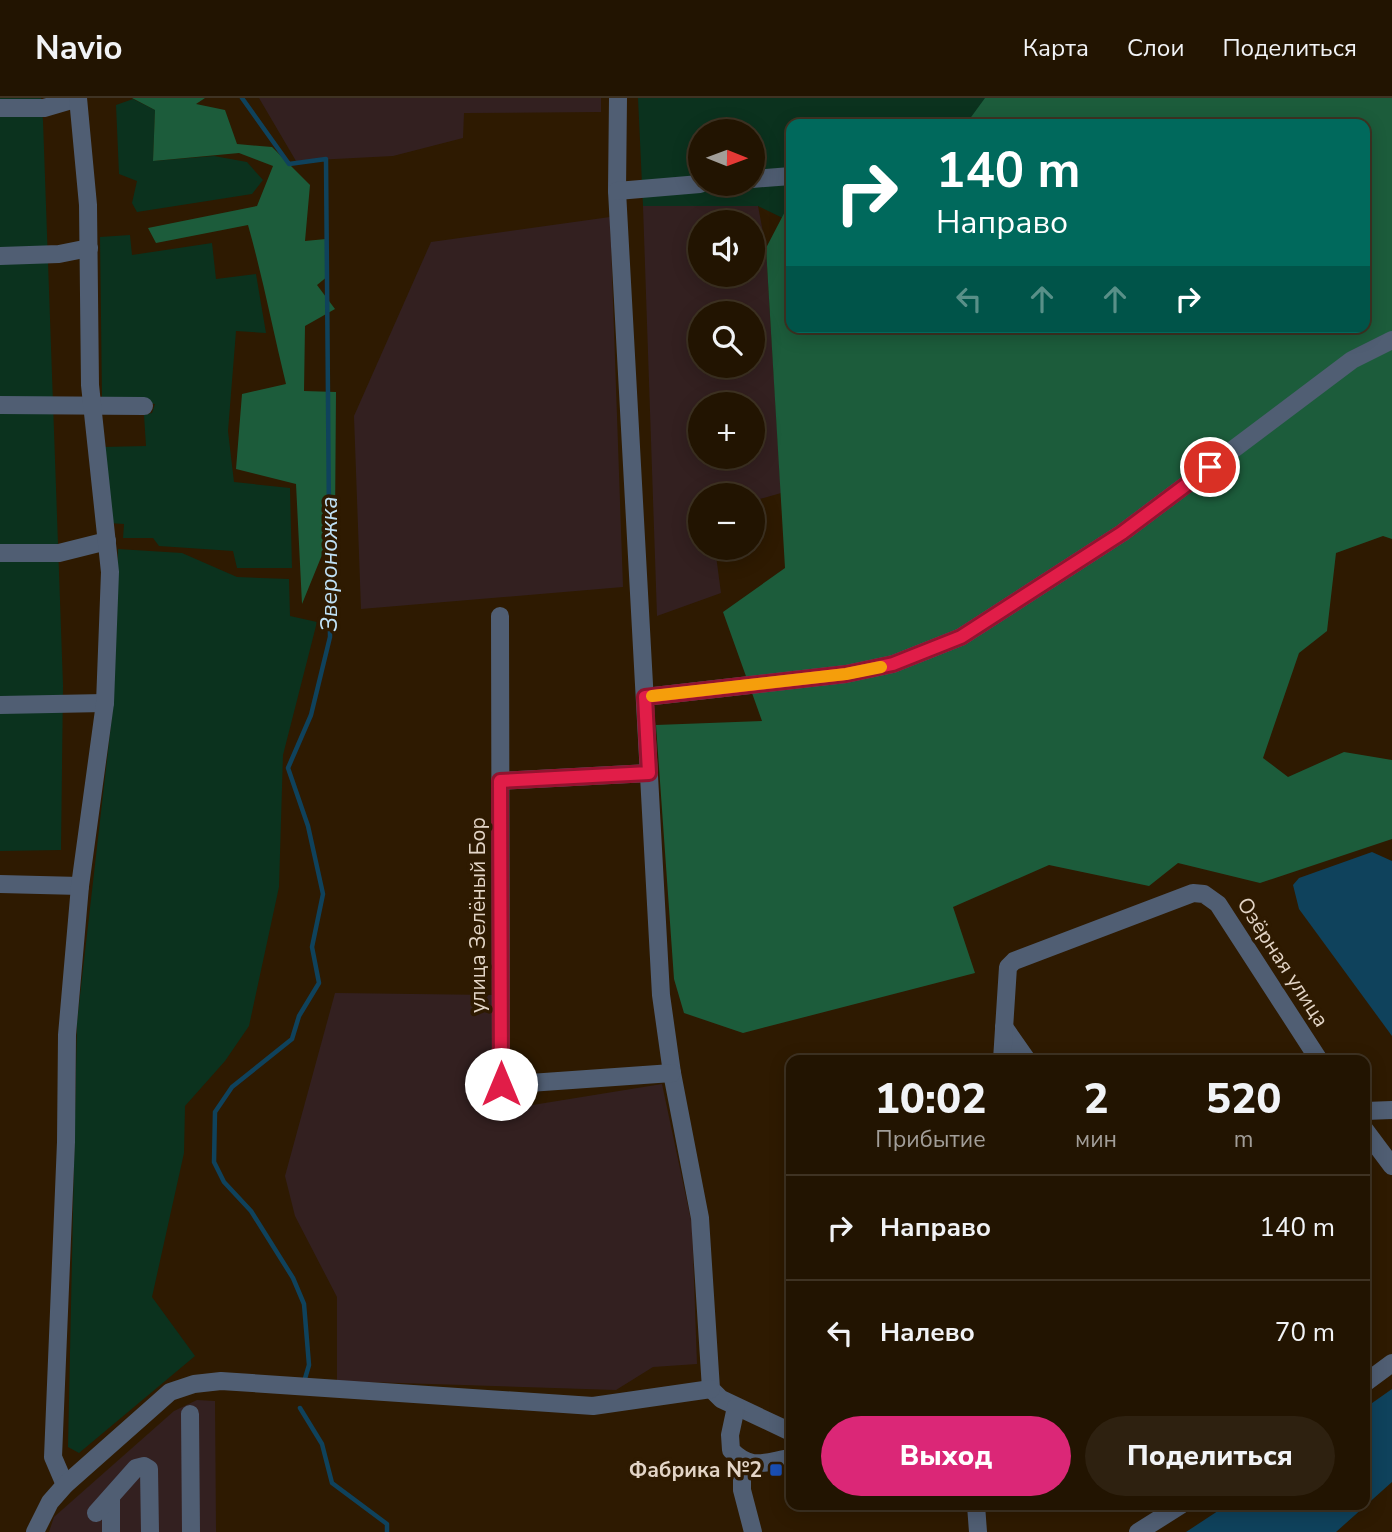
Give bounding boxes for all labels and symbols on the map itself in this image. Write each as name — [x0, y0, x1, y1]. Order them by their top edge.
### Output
north arrow — [688, 119, 765, 196]
pin — [1180, 437, 1240, 497]
water label: Звероножка — [314, 496, 345, 632]
street label: улица Зелёный Бор — [464, 817, 492, 1013]
street label: Озёрная улица — [1231, 892, 1335, 1032]
position arrow — [464, 1047, 538, 1121]
place label: Фабрика №2 — [629, 1456, 762, 1484]
marker: Фабрика №2 — [768, 1462, 784, 1478]

